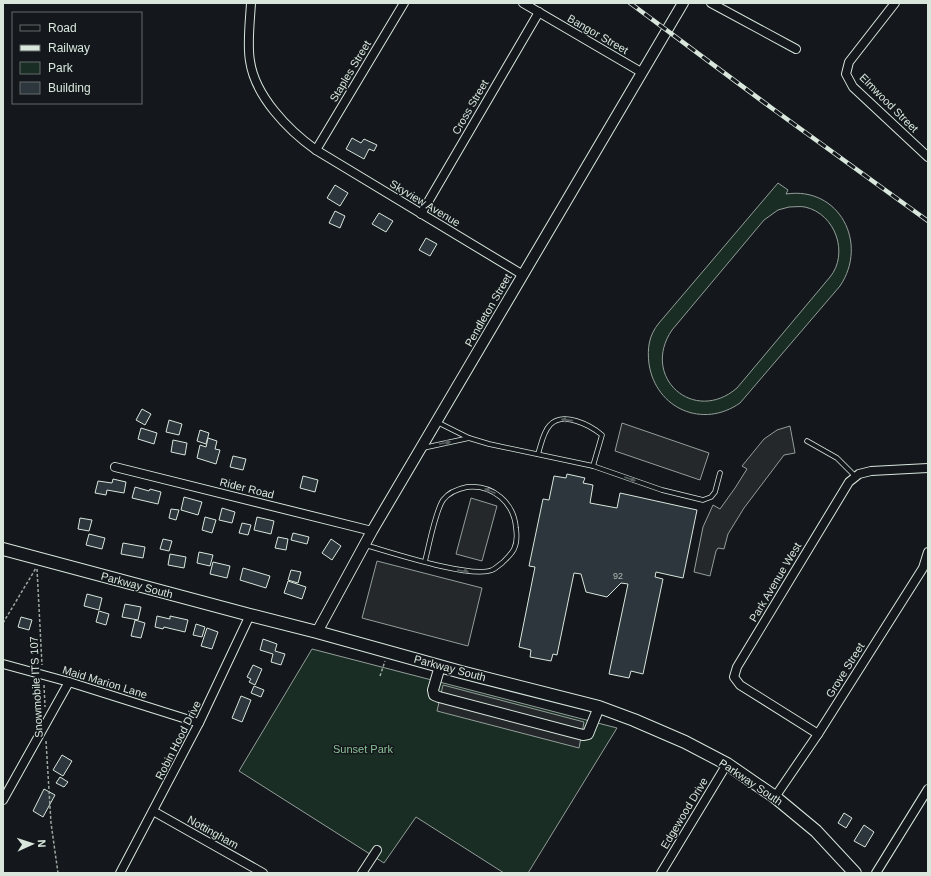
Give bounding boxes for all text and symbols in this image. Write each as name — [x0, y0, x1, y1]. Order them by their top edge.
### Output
legend — [12, 12, 142, 104]
street label: Bangor Street — [566, 12, 630, 56]
text: Road — [48, 21, 77, 35]
street label: Staples Street — [327, 38, 373, 104]
text: Railway — [48, 41, 90, 55]
text: Park — [48, 61, 74, 75]
street label: Elmwood Street — [857, 71, 921, 135]
street label: Cross Street — [450, 78, 490, 136]
text: Building — [48, 81, 91, 95]
street label: Skyview Avenue — [388, 177, 462, 229]
street label: Pendleton Street — [462, 272, 514, 348]
one-way arrow — [561, 417, 573, 423]
one-way arrow — [438, 440, 451, 446]
street label: Rider Road — [219, 475, 275, 501]
one-way arrow — [624, 476, 636, 482]
one-way arrow — [485, 488, 496, 494]
street label: Park Avenue West — [747, 540, 803, 624]
one-way arrow — [457, 568, 469, 574]
street label: Parkway South — [100, 570, 174, 600]
house number: 92 — [613, 571, 623, 581]
street label: Snowmobile ITS 107 — [27, 636, 45, 738]
street label: Grove Street — [823, 640, 867, 700]
street label: Parkway South — [413, 653, 487, 683]
street label: Maid Marion Lane — [61, 663, 149, 701]
street label: Robin Hood Drive — [153, 699, 203, 781]
park label: Sunset Park — [333, 743, 393, 755]
street label: Parkway South — [717, 756, 785, 808]
street label: Edgewood Drive — [658, 775, 710, 851]
street label: Nottingham — [185, 813, 241, 851]
north arrow — [12, 824, 52, 864]
text: N — [36, 839, 48, 848]

